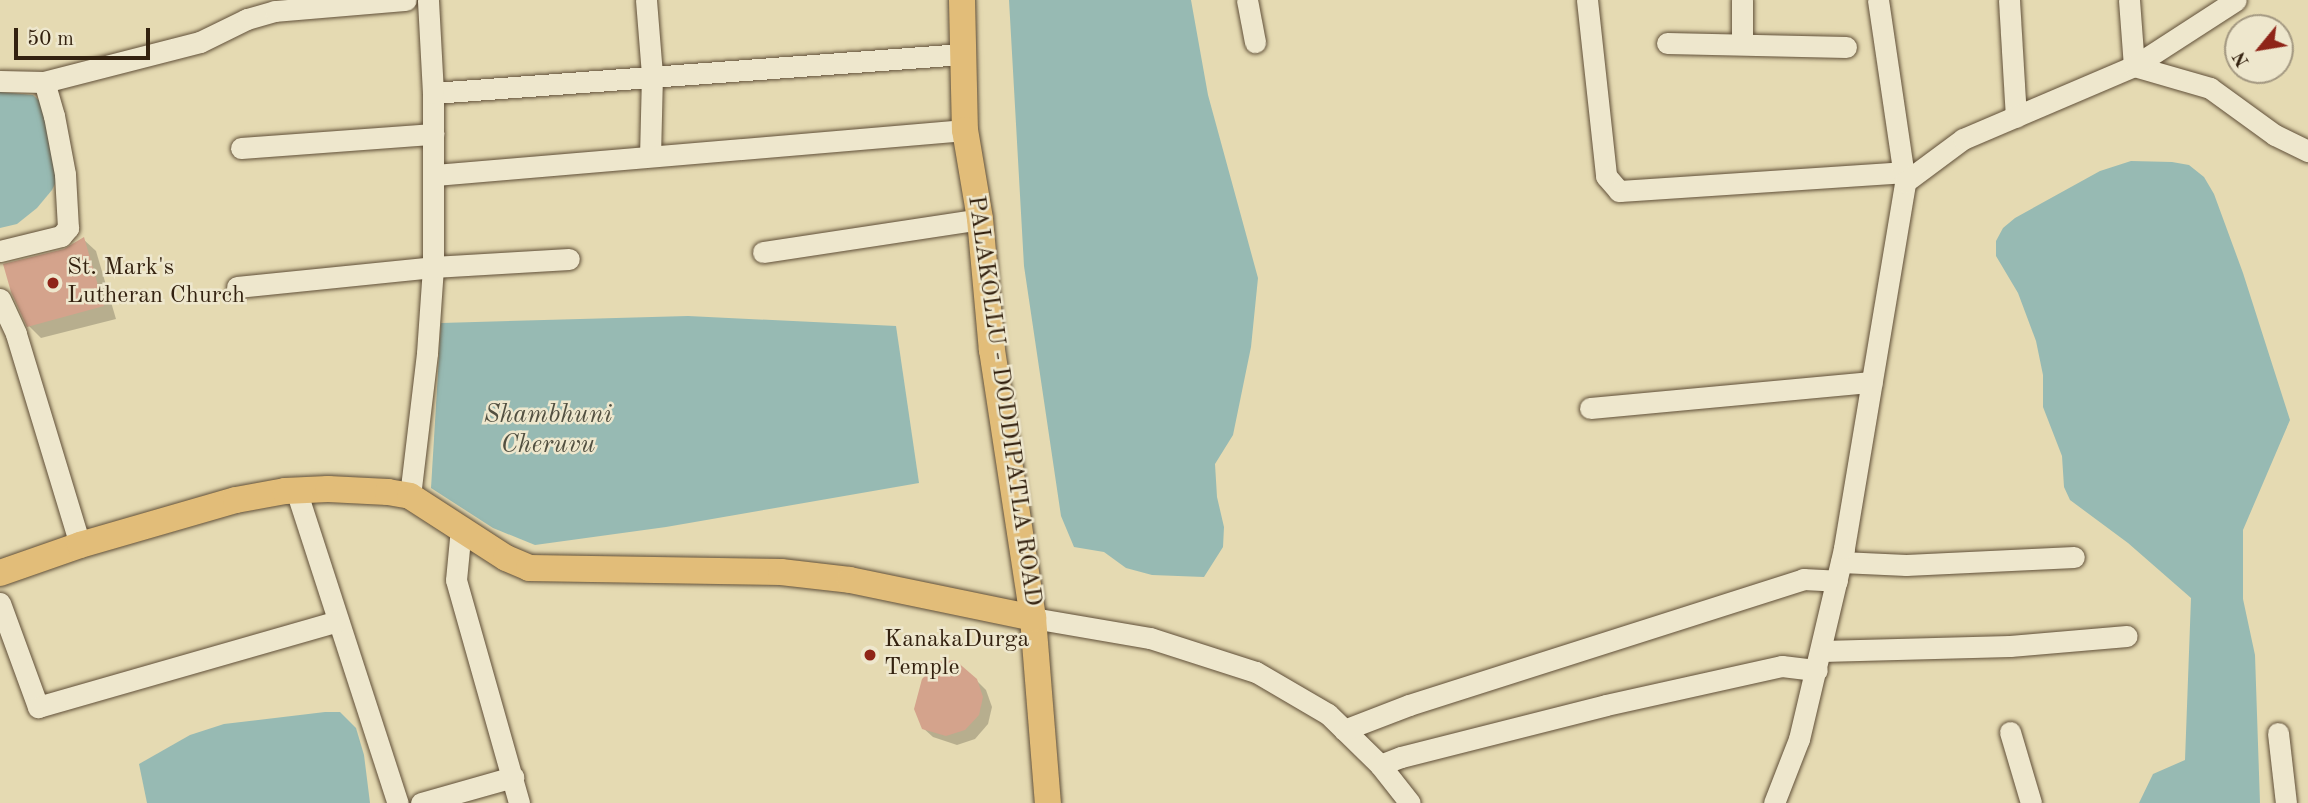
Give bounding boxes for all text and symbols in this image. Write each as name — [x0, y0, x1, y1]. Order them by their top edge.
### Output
scale bar — [18, 14, 154, 58]
north arrow — [2224, 14, 2294, 84]
text: 50 m — [27, 29, 74, 50]
text: N — [2230, 48, 2254, 70]
street label: PALAKOLLU - DODDIPATLA ROAD — [960, 194, 1046, 608]
place label: St. Mark's Lutheran Church — [67, 255, 245, 311]
marker: St. Mark's Lutheran Church — [45, 275, 61, 291]
water label: Shambhuni Cheruvu — [484, 400, 612, 462]
place label: KanakaDurga Temple — [884, 627, 1029, 683]
marker: KanakaDurga Temple — [862, 647, 878, 663]

